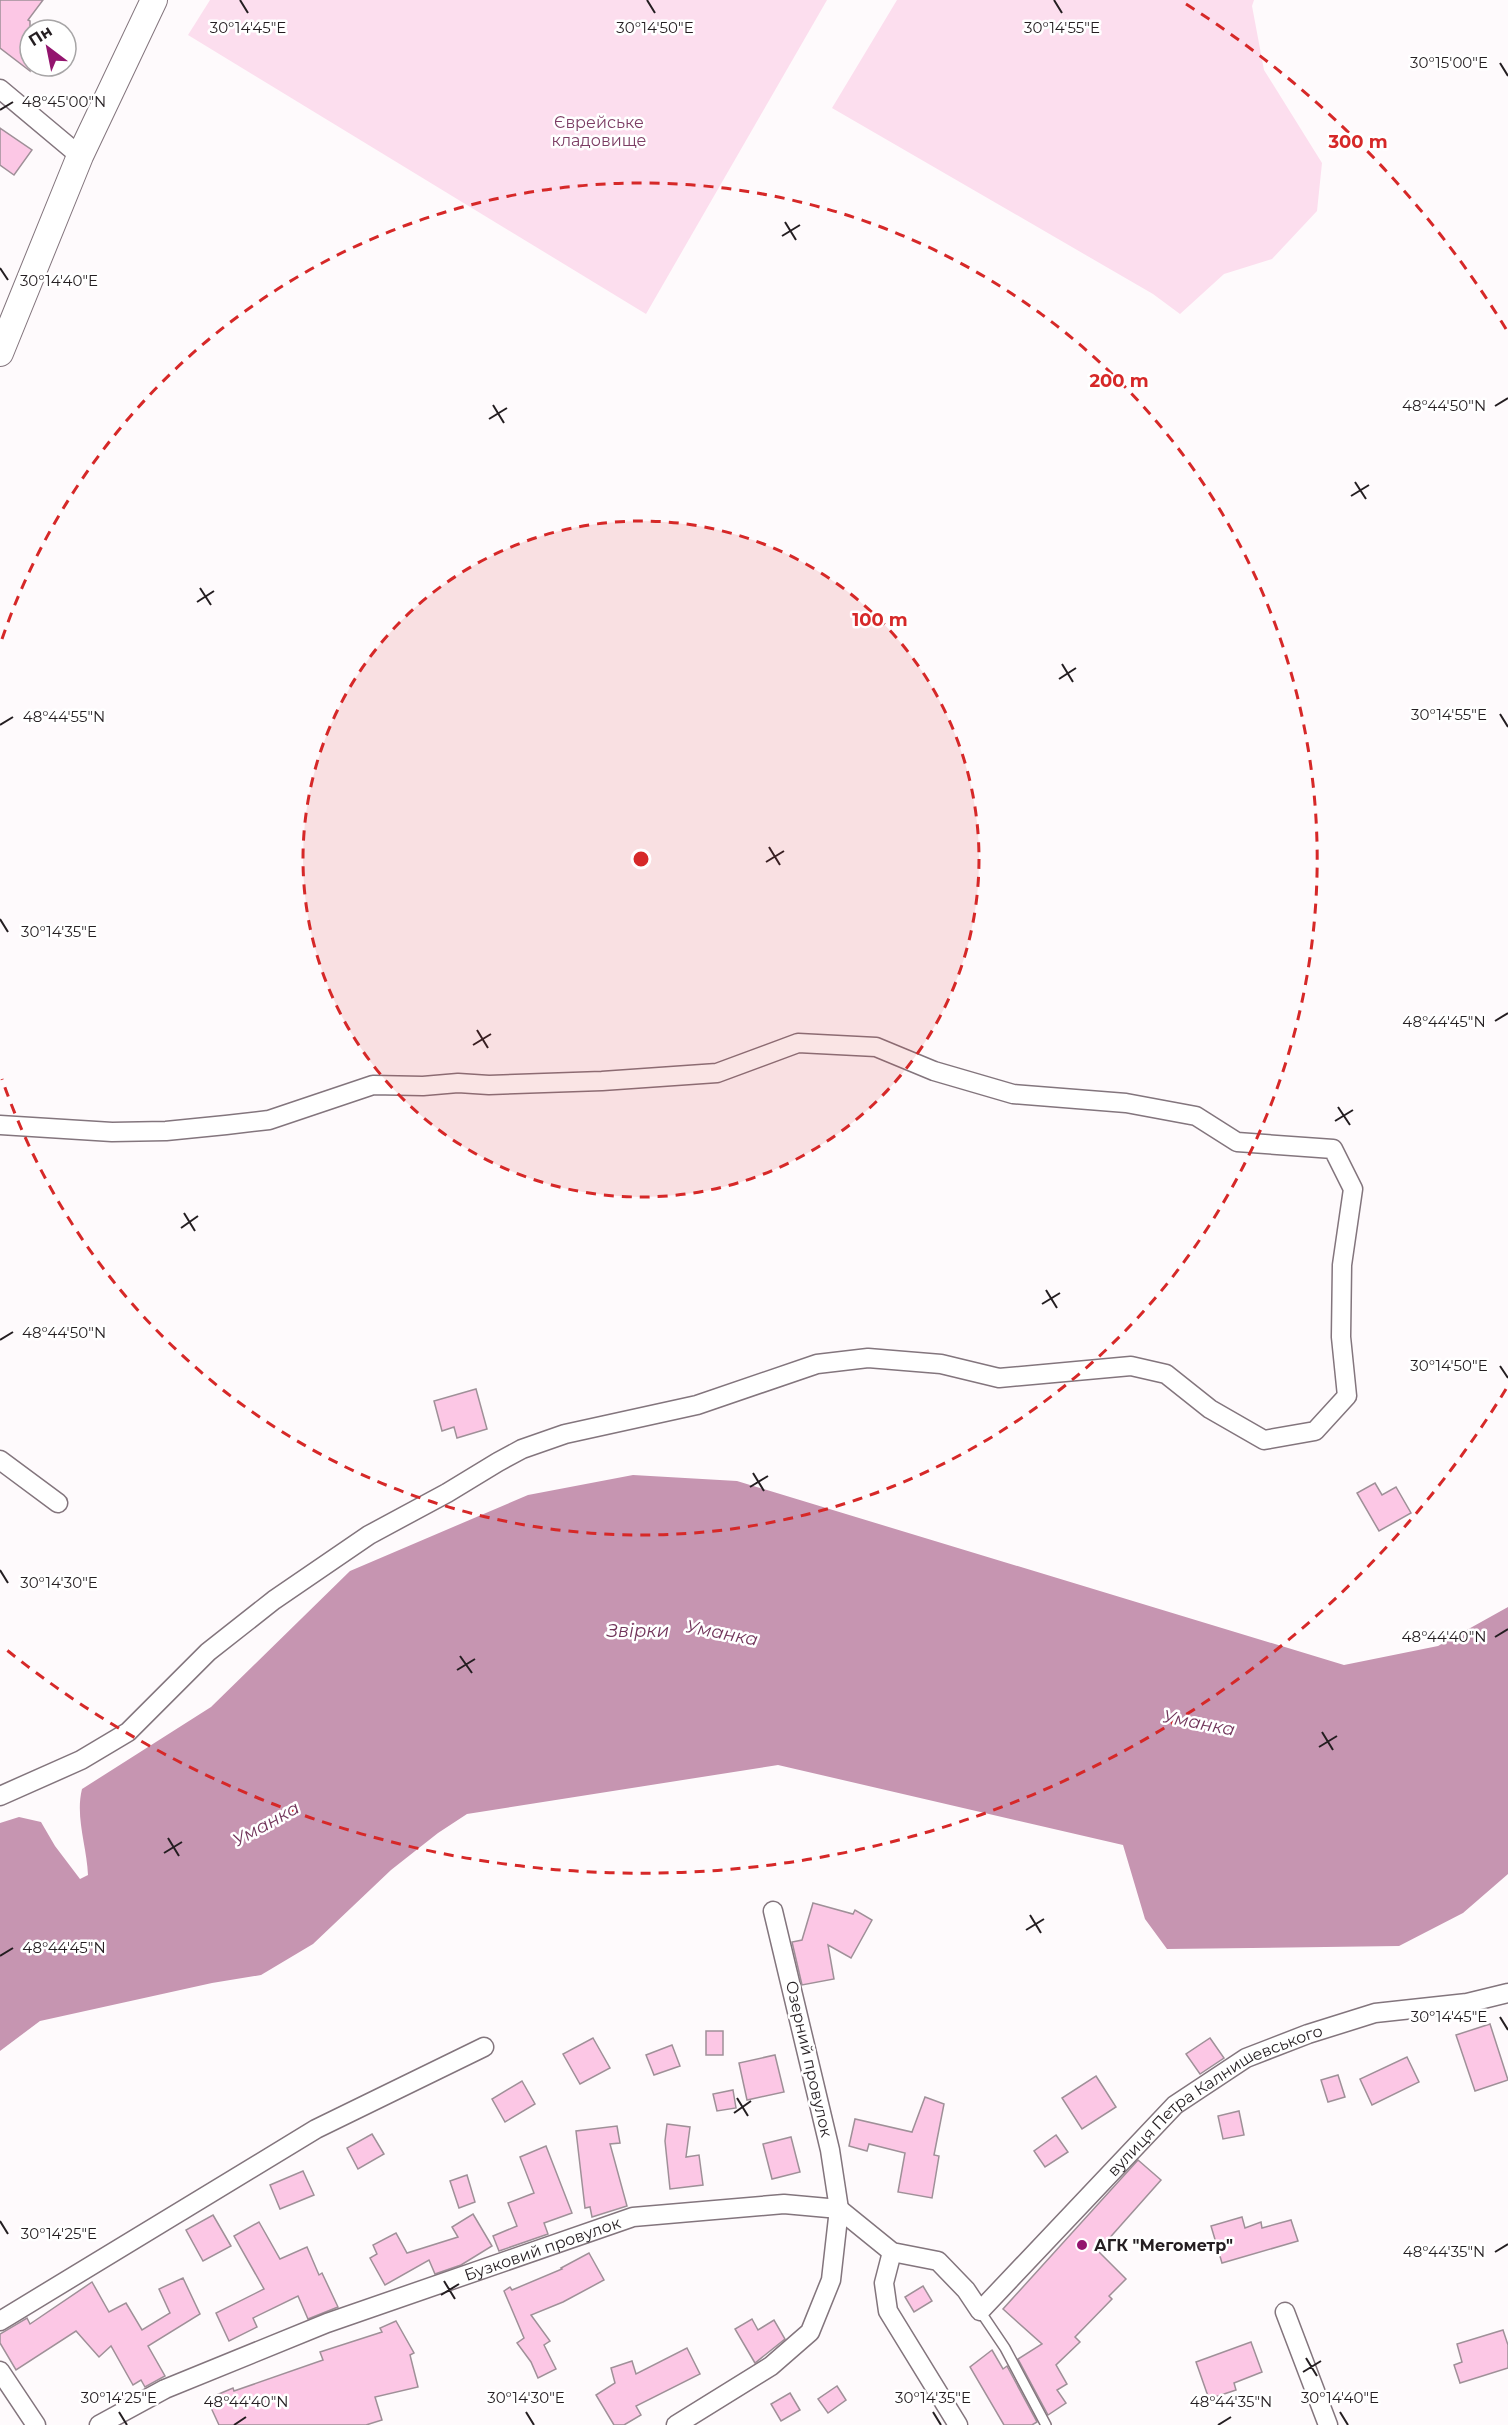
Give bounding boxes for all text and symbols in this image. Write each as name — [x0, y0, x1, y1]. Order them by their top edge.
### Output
north arrow — [18, 18, 78, 78]
text: 30°14'45"E — [210, 18, 286, 37]
text: 30°14'50"E — [616, 18, 694, 37]
text: 30°14'55"E — [1024, 18, 1100, 37]
text: Пн — [25, 21, 56, 50]
text: 30°15'00"E — [1410, 53, 1488, 72]
text: 48°45'00"N — [22, 92, 106, 111]
park label: Єврейське кладовище — [552, 113, 646, 150]
text: 300 m — [1327, 131, 1388, 153]
text: 30°14'40"E — [20, 271, 98, 290]
text: 200 m — [1089, 370, 1149, 392]
text: 48°44'50"N — [1402, 396, 1486, 415]
text: 100 m — [852, 609, 908, 631]
text: 30°14'55"E — [1411, 705, 1487, 724]
text: 48°44'55"N — [23, 707, 105, 726]
centre of rings — [631, 849, 651, 869]
text: 30°14'35"E — [21, 922, 97, 941]
text: 48°44'45"N — [1402, 1012, 1486, 1031]
text: 48°44'50"N — [22, 1323, 106, 1342]
text: 30°14'50"E — [1410, 1356, 1488, 1375]
text: 30°14'30"E — [20, 1573, 98, 1592]
water label: Уманка — [684, 1615, 760, 1651]
water label: Звірки — [606, 1620, 669, 1642]
text: 48°44'40"N — [1402, 1627, 1486, 1646]
water label: Уманка — [1161, 1705, 1237, 1741]
water label: Уманка — [229, 1797, 303, 1851]
text: 48°44'45"N — [22, 1938, 106, 1957]
street label: Озерний провулок — [782, 1979, 836, 2140]
text: 30°14'45"E — [1411, 2007, 1487, 2026]
street label: вулиця Петра Калнишевського — [1103, 2021, 1325, 2180]
street label: Бузковий провулок — [462, 2212, 624, 2284]
text: 30°14'25"E — [21, 2224, 97, 2243]
place label: АГК "Мегометр" — [1094, 2236, 1233, 2255]
marker: АГК "Мегометр" — [1075, 2238, 1089, 2252]
text: 48°44'35"N — [1403, 2242, 1485, 2261]
text: 30°14'25"E — [81, 2388, 157, 2407]
text: 30°14'30"E — [487, 2388, 565, 2407]
text: 30°14'35"E — [895, 2388, 971, 2407]
text: 30°14'40"E — [1301, 2388, 1379, 2407]
text: 48°44'40"N — [204, 2392, 288, 2411]
text: 48°44'35"N — [1190, 2392, 1272, 2411]

